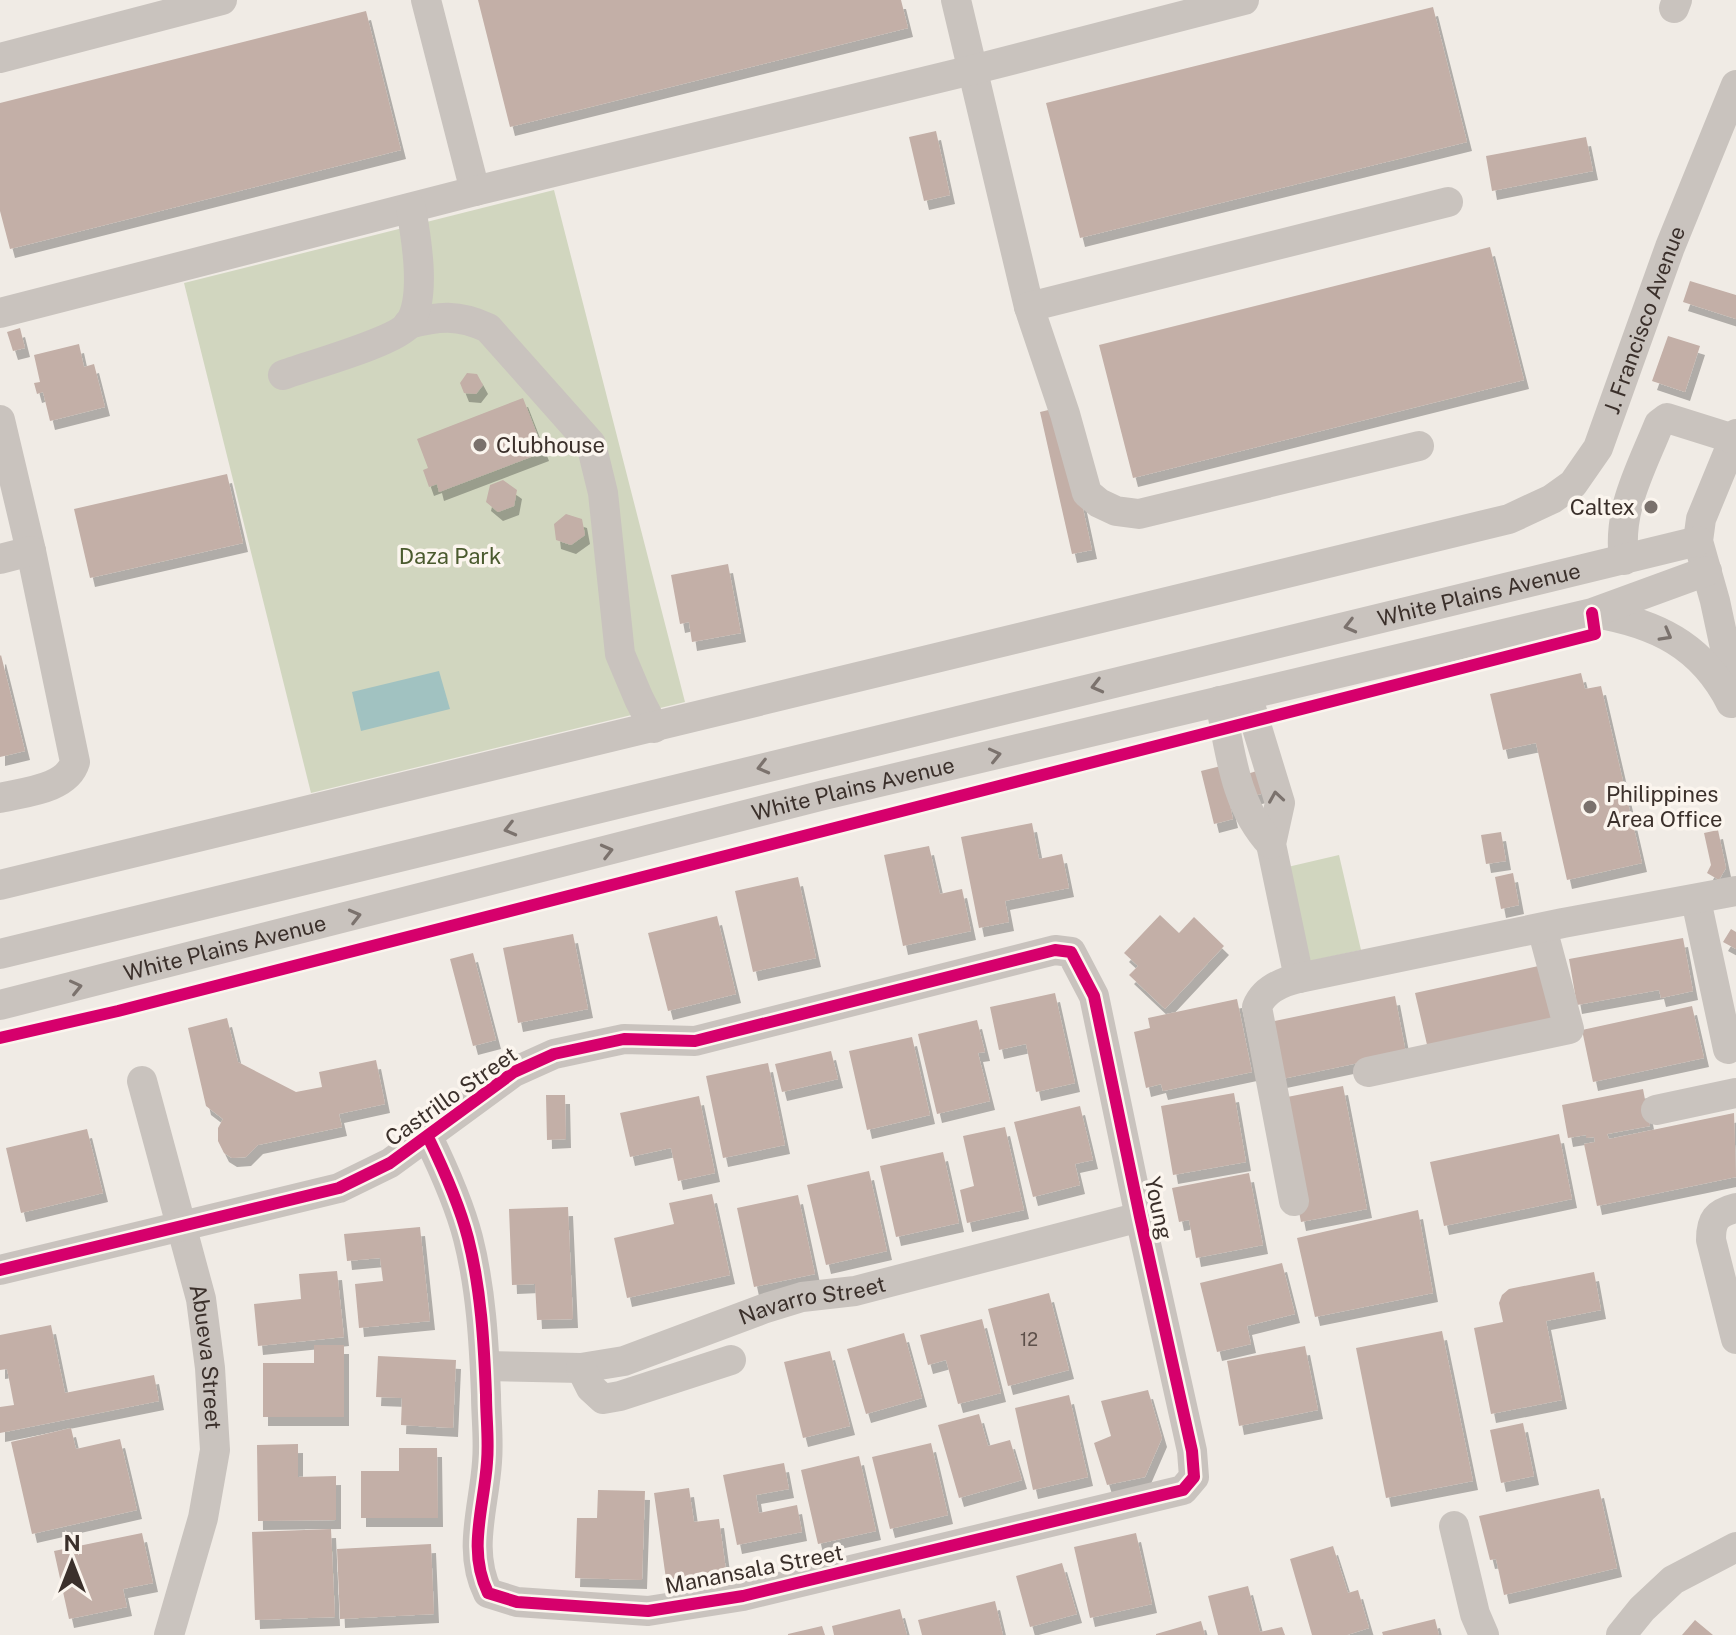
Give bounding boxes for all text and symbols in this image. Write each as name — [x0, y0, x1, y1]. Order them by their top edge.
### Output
street label: J. Francisco Avenue — [1598, 222, 1690, 417]
place label: Clubhouse — [496, 432, 605, 458]
marker: Clubhouse — [471, 436, 489, 454]
place label: Caltex — [1570, 494, 1635, 520]
marker: Caltex — [1642, 498, 1660, 516]
park label: Daza Park — [399, 543, 501, 569]
street label: White Plains Avenue — [1375, 557, 1583, 632]
one-way arrow — [1344, 616, 1357, 633]
one-way arrow — [1658, 625, 1672, 640]
one-way arrow — [1091, 677, 1105, 694]
one-way arrow — [987, 747, 1001, 764]
street label: White Plains Avenue — [749, 752, 957, 826]
one-way arrow — [756, 758, 770, 775]
place label: Philippines Area Office — [1606, 781, 1723, 832]
one-way arrow — [1268, 791, 1285, 804]
marker: Philippines Area Office — [1581, 798, 1599, 816]
one-way arrow — [504, 820, 518, 837]
one-way arrow — [599, 844, 613, 861]
street label: White Plains Avenue — [121, 909, 329, 986]
one-way arrow — [347, 909, 361, 926]
one-way arrow — [68, 980, 82, 997]
street label: Castrillo Street — [380, 1041, 522, 1151]
street label: Young — [1140, 1174, 1178, 1242]
street label: Navarro Street — [735, 1271, 888, 1330]
street label: Abueva Street — [185, 1281, 227, 1430]
house number: 12 — [1020, 1329, 1038, 1350]
north arrow — [32, 1523, 112, 1603]
text: N — [63, 1530, 81, 1556]
street label: Manansala Street — [663, 1539, 845, 1599]

